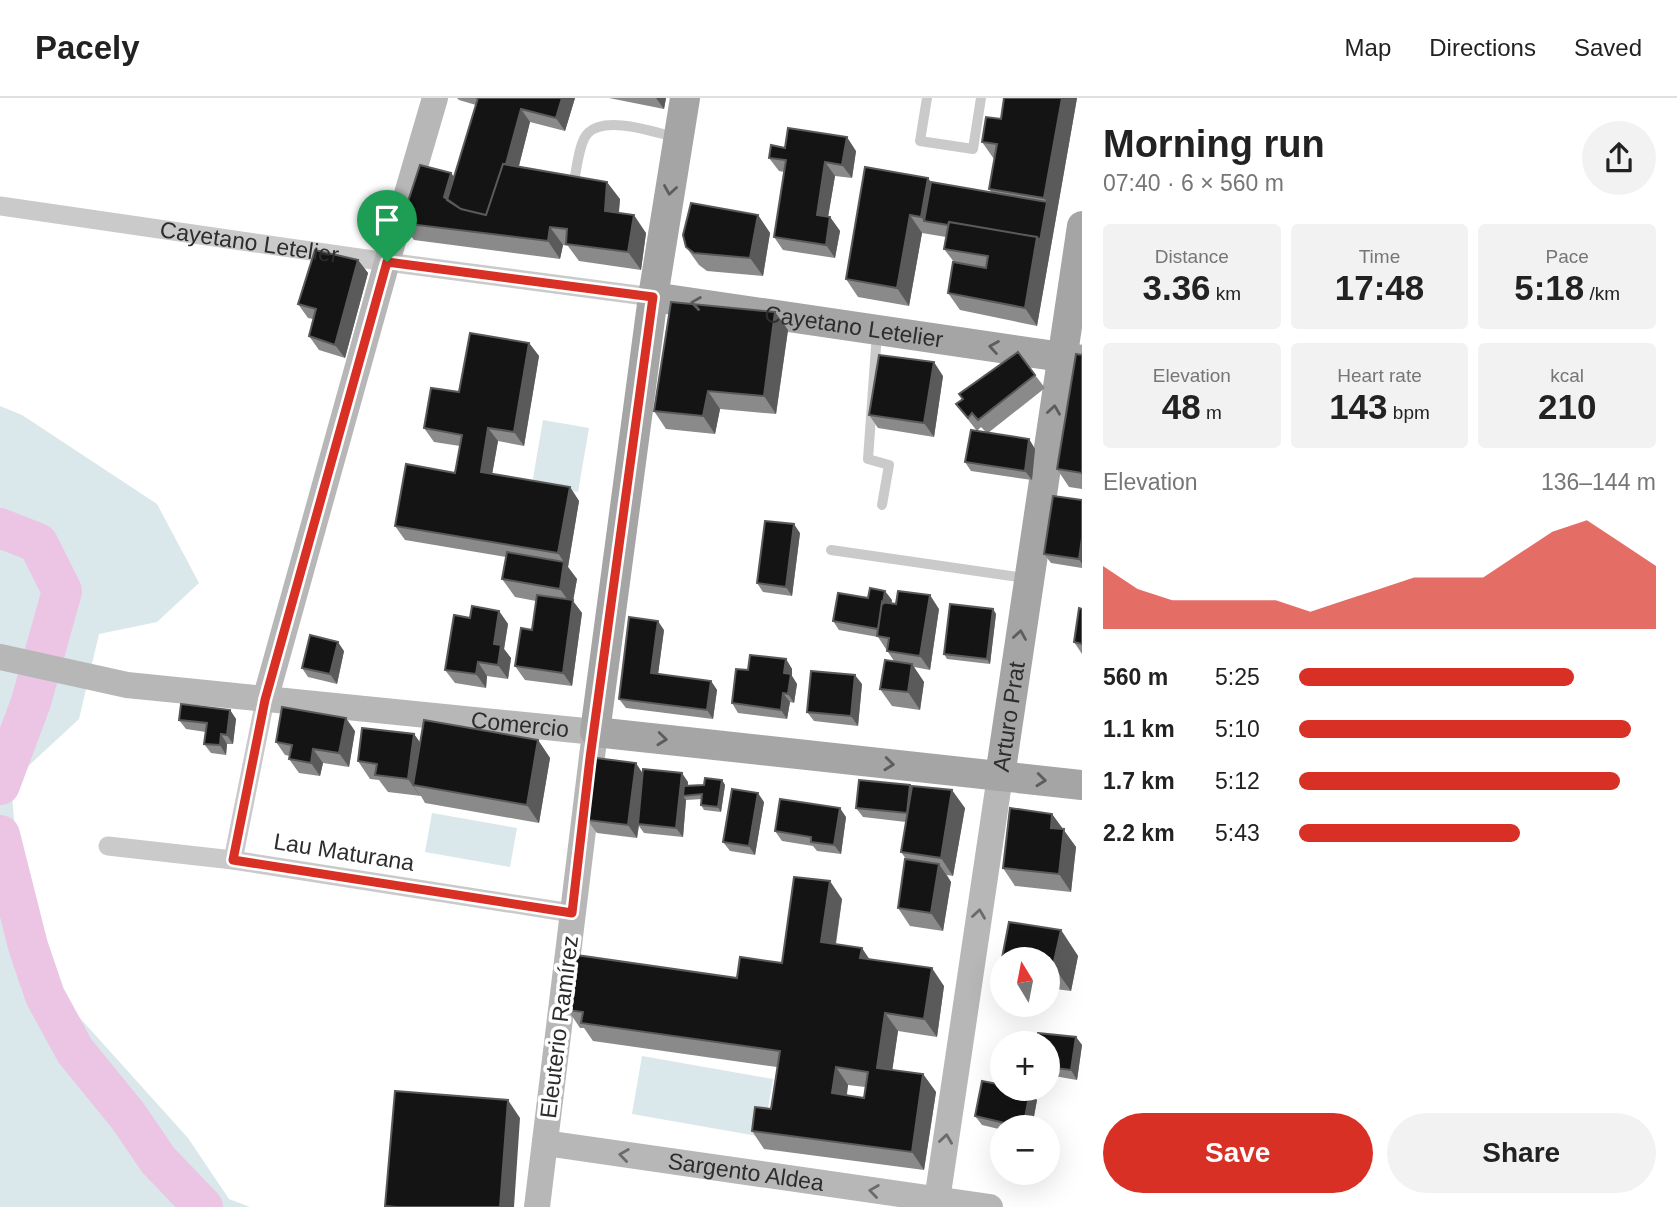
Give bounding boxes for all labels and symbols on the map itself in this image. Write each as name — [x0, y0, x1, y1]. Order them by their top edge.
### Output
one-way arrow — [663, 184, 678, 195]
pin — [357, 190, 417, 262]
street label: Cayetano Letelier — [158, 216, 341, 268]
one-way arrow — [690, 296, 702, 311]
street label: Cayetano Letelier — [763, 301, 945, 353]
one-way arrow — [988, 340, 1000, 355]
one-way arrow — [1046, 405, 1061, 416]
one-way arrow — [1012, 630, 1027, 641]
street label: Arturo Prat — [988, 659, 1030, 774]
street label: Comercio — [470, 707, 570, 742]
one-way arrow — [657, 731, 668, 746]
one-way arrow — [883, 756, 894, 771]
one-way arrow — [1035, 773, 1047, 788]
street label: Lau Maturana — [272, 828, 416, 876]
one-way arrow — [971, 908, 986, 920]
street label: Eleuterio Ramírez — [535, 934, 583, 1120]
north arrow — [990, 947, 1060, 1017]
one-way arrow — [938, 1134, 953, 1145]
one-way arrow — [619, 1148, 630, 1163]
street label: Sargento Aldea — [666, 1148, 826, 1196]
one-way arrow — [868, 1183, 880, 1198]

